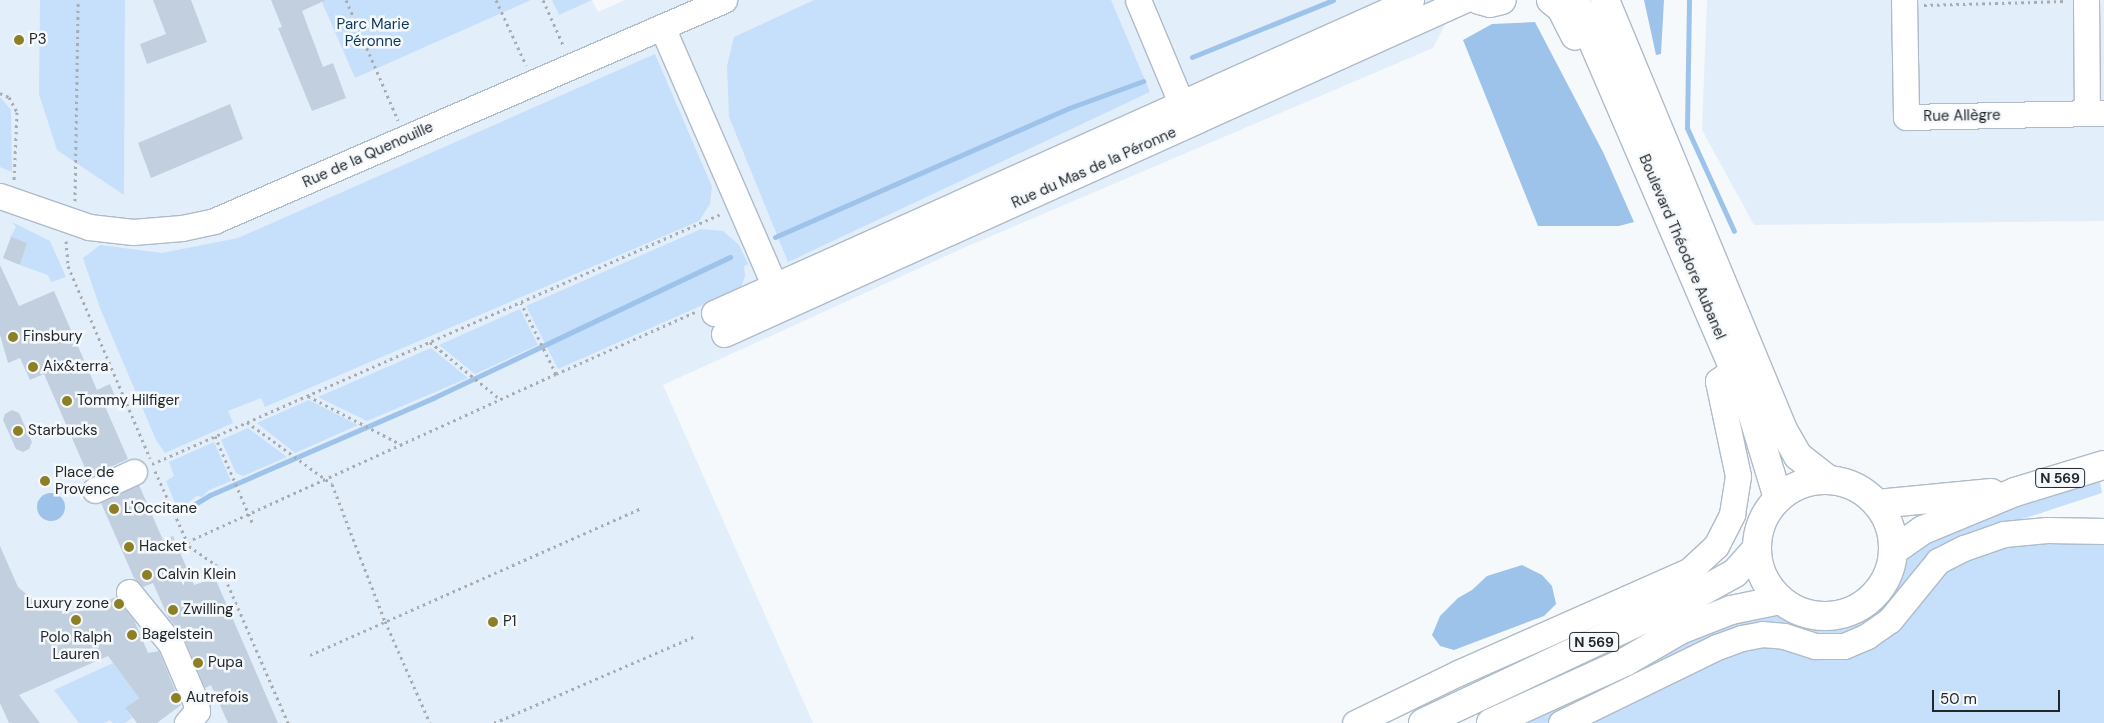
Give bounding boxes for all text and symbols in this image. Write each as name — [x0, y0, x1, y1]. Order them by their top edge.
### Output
park label: Parc Marie Péronne — [337, 15, 409, 50]
place label: P3 — [29, 31, 47, 49]
marker: P3 — [13, 34, 25, 46]
street label: Rue Allègre — [1923, 106, 2001, 126]
street label: Rue de la Quenouille — [300, 118, 436, 192]
street label: Rue du Mas de la Péronne — [1009, 123, 1179, 213]
street label: Boulevard Théodore Aubanel — [1635, 152, 1729, 342]
place label: Finsbury — [23, 328, 83, 346]
marker: Finsbury — [7, 331, 19, 343]
place label: Aix&terra — [43, 358, 108, 376]
marker: Aix&terra — [27, 361, 39, 373]
place label: Tommy Hilfiger — [77, 392, 180, 410]
marker: Tommy Hilfiger — [61, 395, 73, 407]
place label: Starbucks — [28, 422, 98, 440]
marker: Starbucks — [12, 425, 24, 437]
place label: Place de Provence — [55, 463, 119, 498]
road number: N 569 — [2035, 466, 2085, 489]
marker: Place de Provence — [39, 475, 51, 487]
place label: L'Occitane — [124, 500, 197, 518]
marker: L'Occitane — [108, 503, 120, 515]
place label: Hacket — [139, 538, 187, 556]
marker: Hacket — [123, 541, 135, 553]
place label: Calvin Klein — [157, 566, 236, 584]
marker: Calvin Klein — [141, 569, 153, 581]
place label: Luxury zone — [26, 595, 109, 613]
marker: Luxury zone — [113, 598, 125, 610]
place label: Zwilling — [183, 601, 233, 619]
marker: Zwilling — [167, 604, 179, 616]
place label: P1 — [503, 613, 516, 631]
marker: Polo Ralph Lauren — [70, 614, 82, 626]
marker: P1 — [487, 616, 499, 628]
place label: Bagelstein — [142, 626, 213, 644]
place label: Polo Ralph Lauren — [40, 628, 112, 663]
marker: Bagelstein — [126, 629, 138, 641]
road number: N 569 — [1569, 630, 1619, 654]
place label: Pupa — [208, 654, 243, 672]
marker: Pupa — [192, 657, 204, 669]
scale bar — [1934, 680, 2062, 712]
place label: Autrefois — [186, 689, 249, 707]
text: 50 m — [1940, 689, 1977, 709]
marker: Autrefois — [170, 692, 182, 704]

